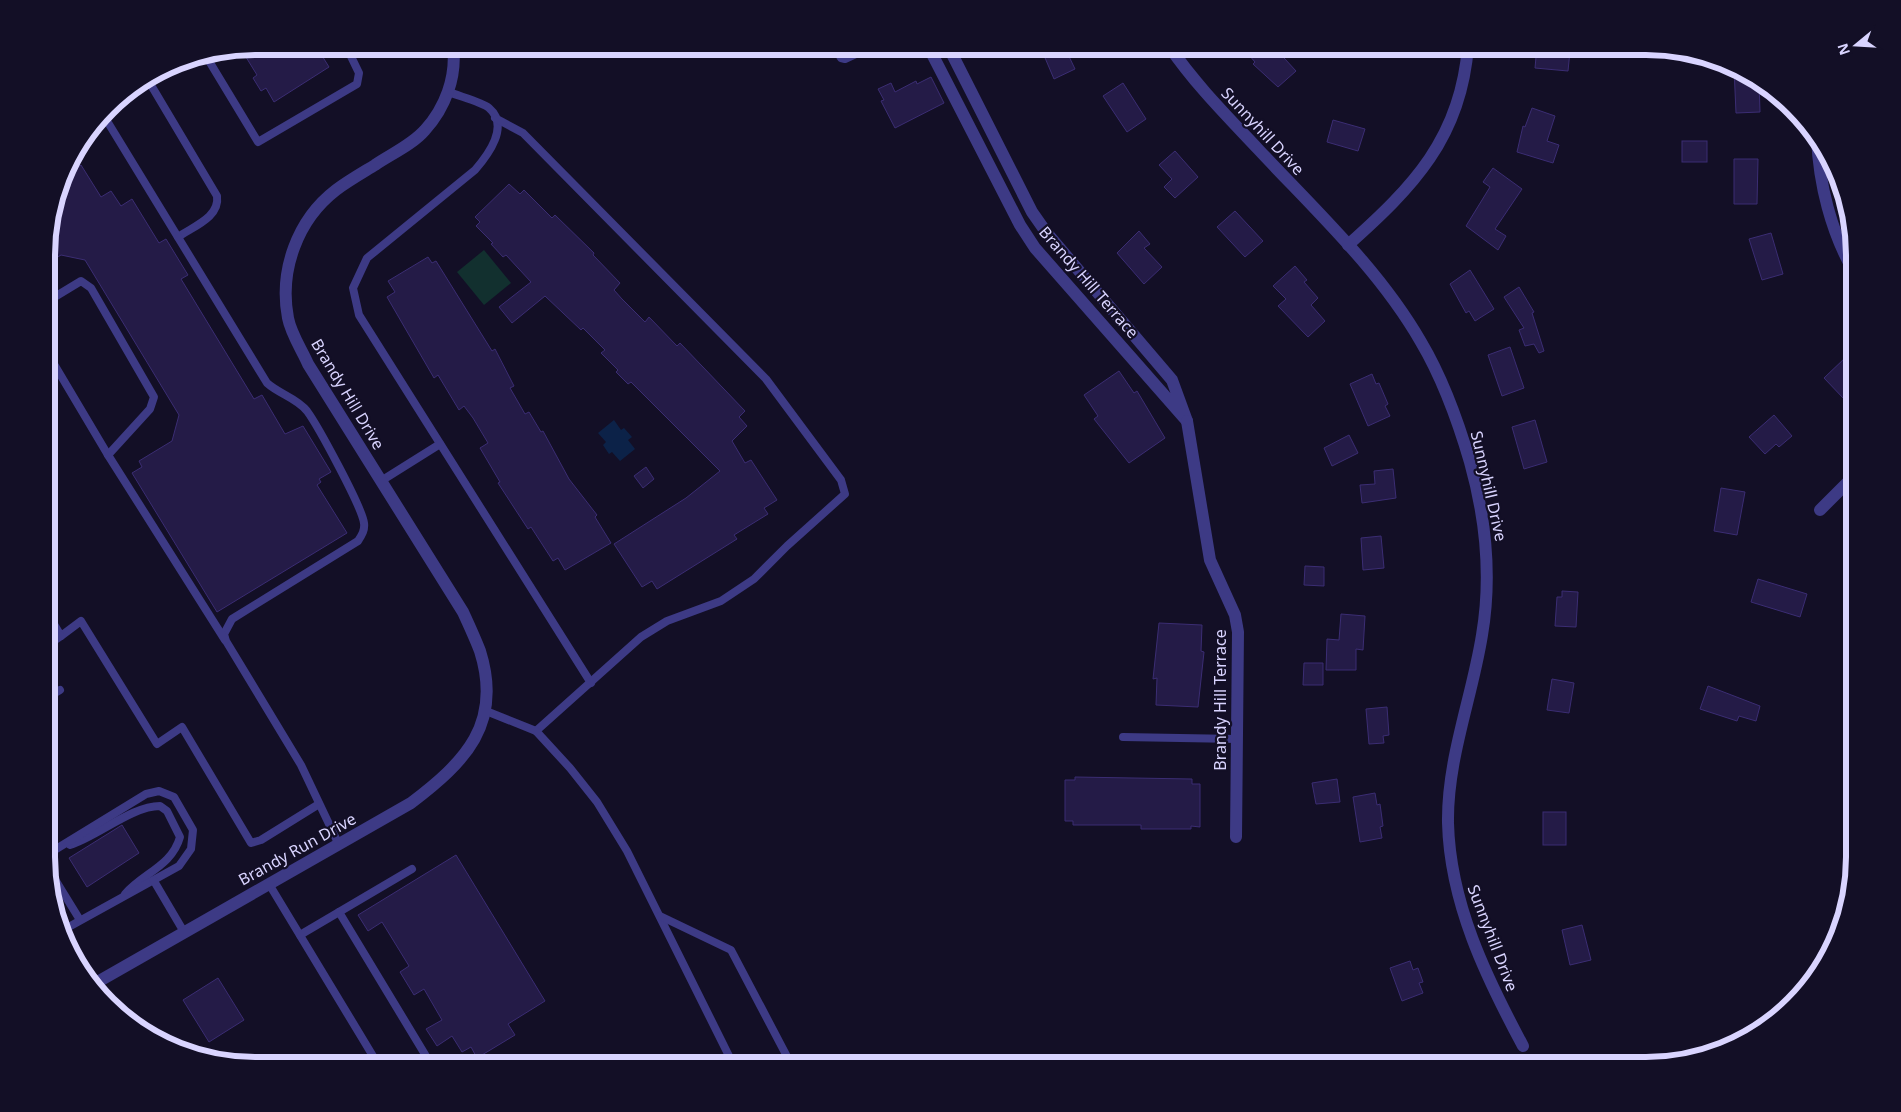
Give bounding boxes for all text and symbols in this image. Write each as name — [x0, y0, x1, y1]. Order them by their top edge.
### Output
north arrow — [1831, 20, 1881, 70]
text: N — [1832, 41, 1854, 58]
street label: Sunnyhill Drive — [1217, 82, 1309, 180]
street label: Brandy Hill Terrace — [1034, 221, 1144, 343]
street label: Brandy Hill Drive — [306, 334, 390, 454]
street label: Sunnyhill Drive — [1466, 429, 1512, 543]
street label: Brandy Hill Terrace — [1209, 629, 1231, 771]
street label: Brandy Run Drive — [234, 808, 360, 890]
street label: Sunnyhill Drive — [1463, 881, 1523, 995]

